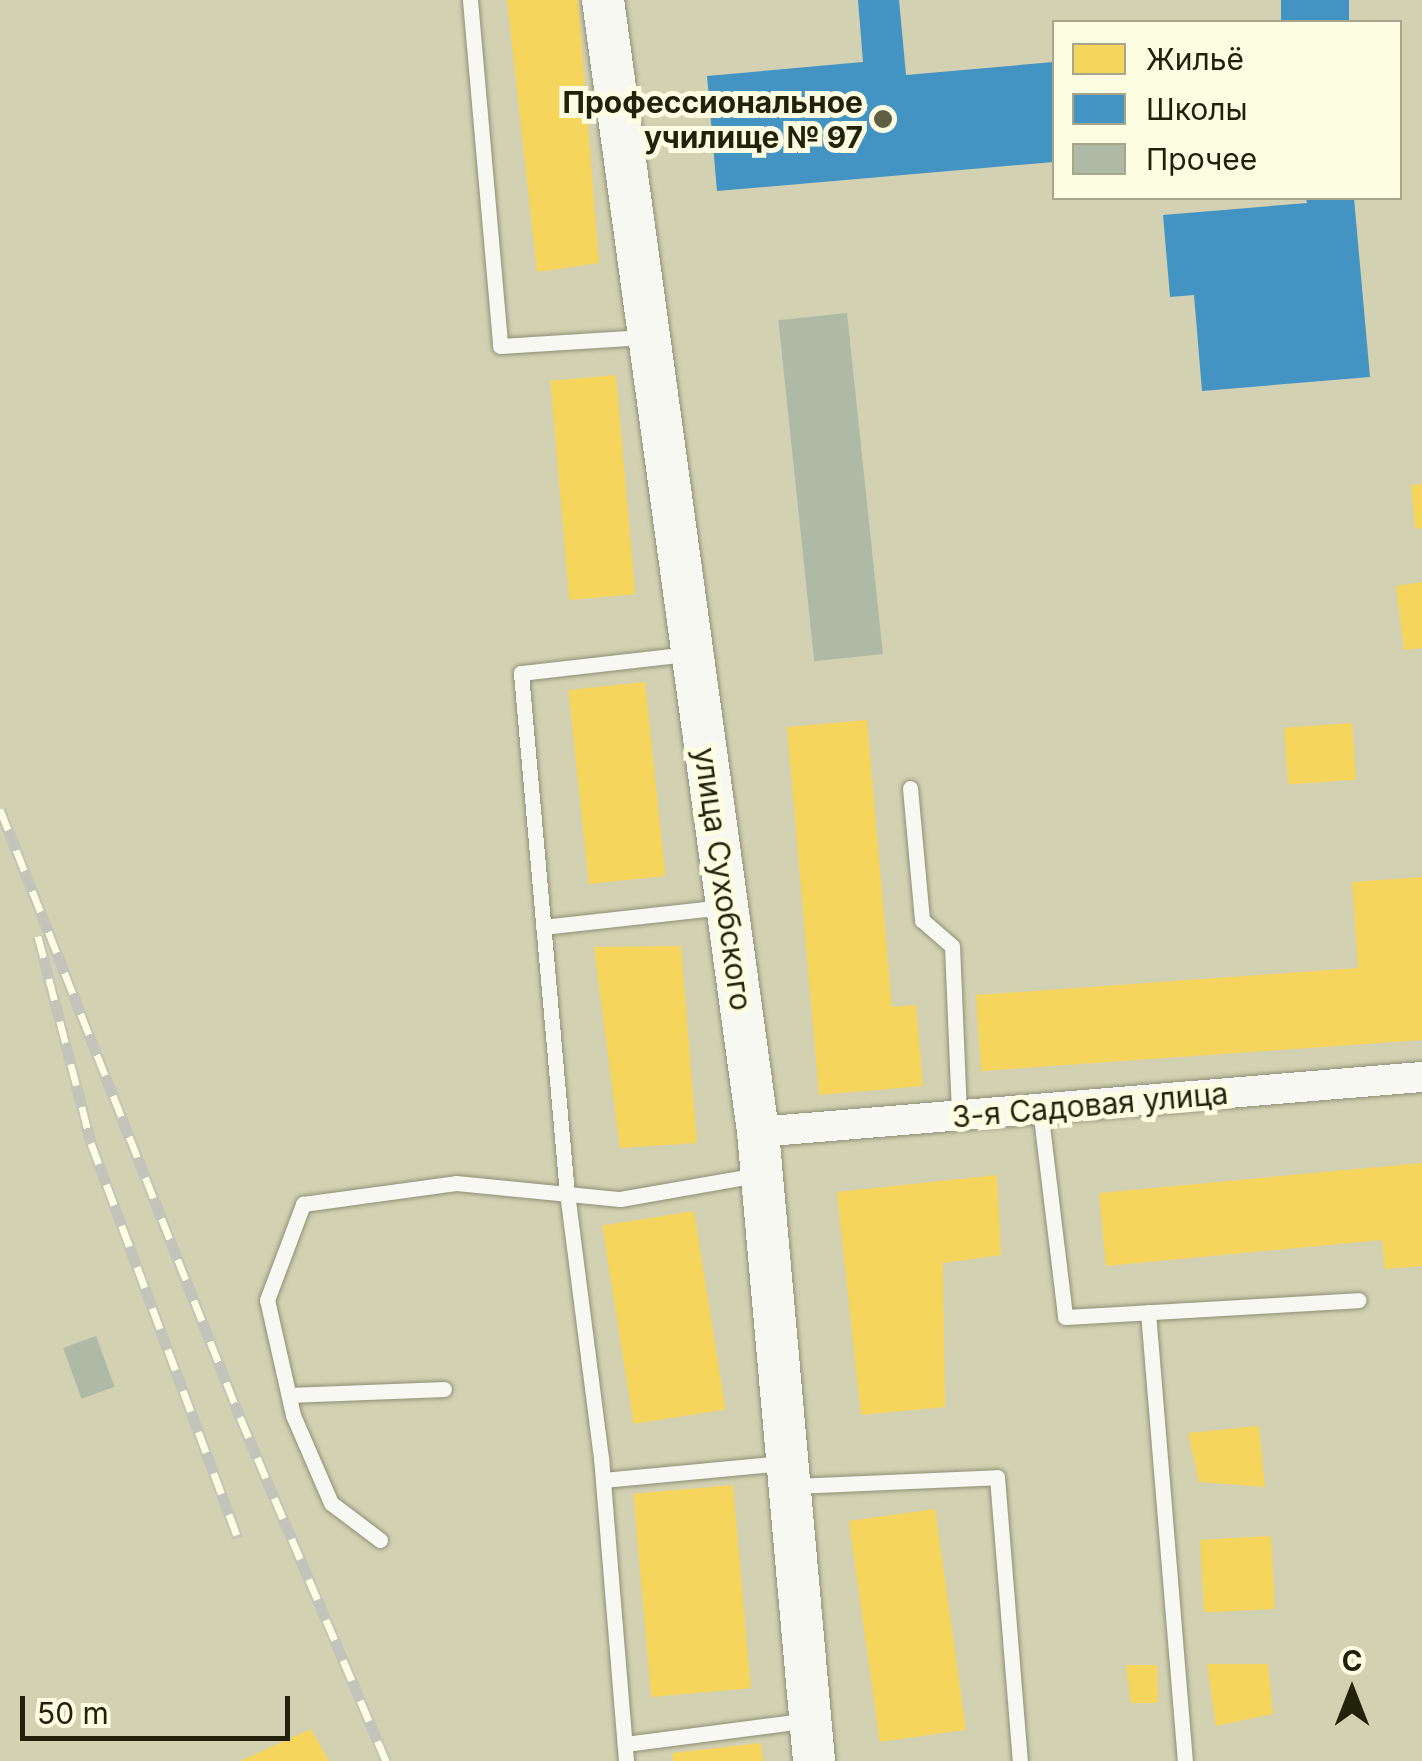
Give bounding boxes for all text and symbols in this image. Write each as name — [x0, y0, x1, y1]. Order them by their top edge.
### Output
legend — [1052, 20, 1402, 200]
text: Жильё — [1146, 41, 1244, 77]
place label: Профессиональное училище № 97 — [563, 84, 863, 154]
text: Школы — [1146, 91, 1248, 127]
marker: Профессиональное училище № 97 — [872, 108, 894, 130]
text: Прочее — [1146, 141, 1257, 177]
street label: улица Сухобского — [687, 745, 759, 1013]
street label: 3-я Садовая улица — [950, 1075, 1230, 1135]
north arrow — [1302, 1641, 1402, 1741]
text: С — [1342, 1644, 1362, 1678]
scale bar — [25, 1676, 295, 1738]
text: 50 m — [37, 1695, 109, 1731]

